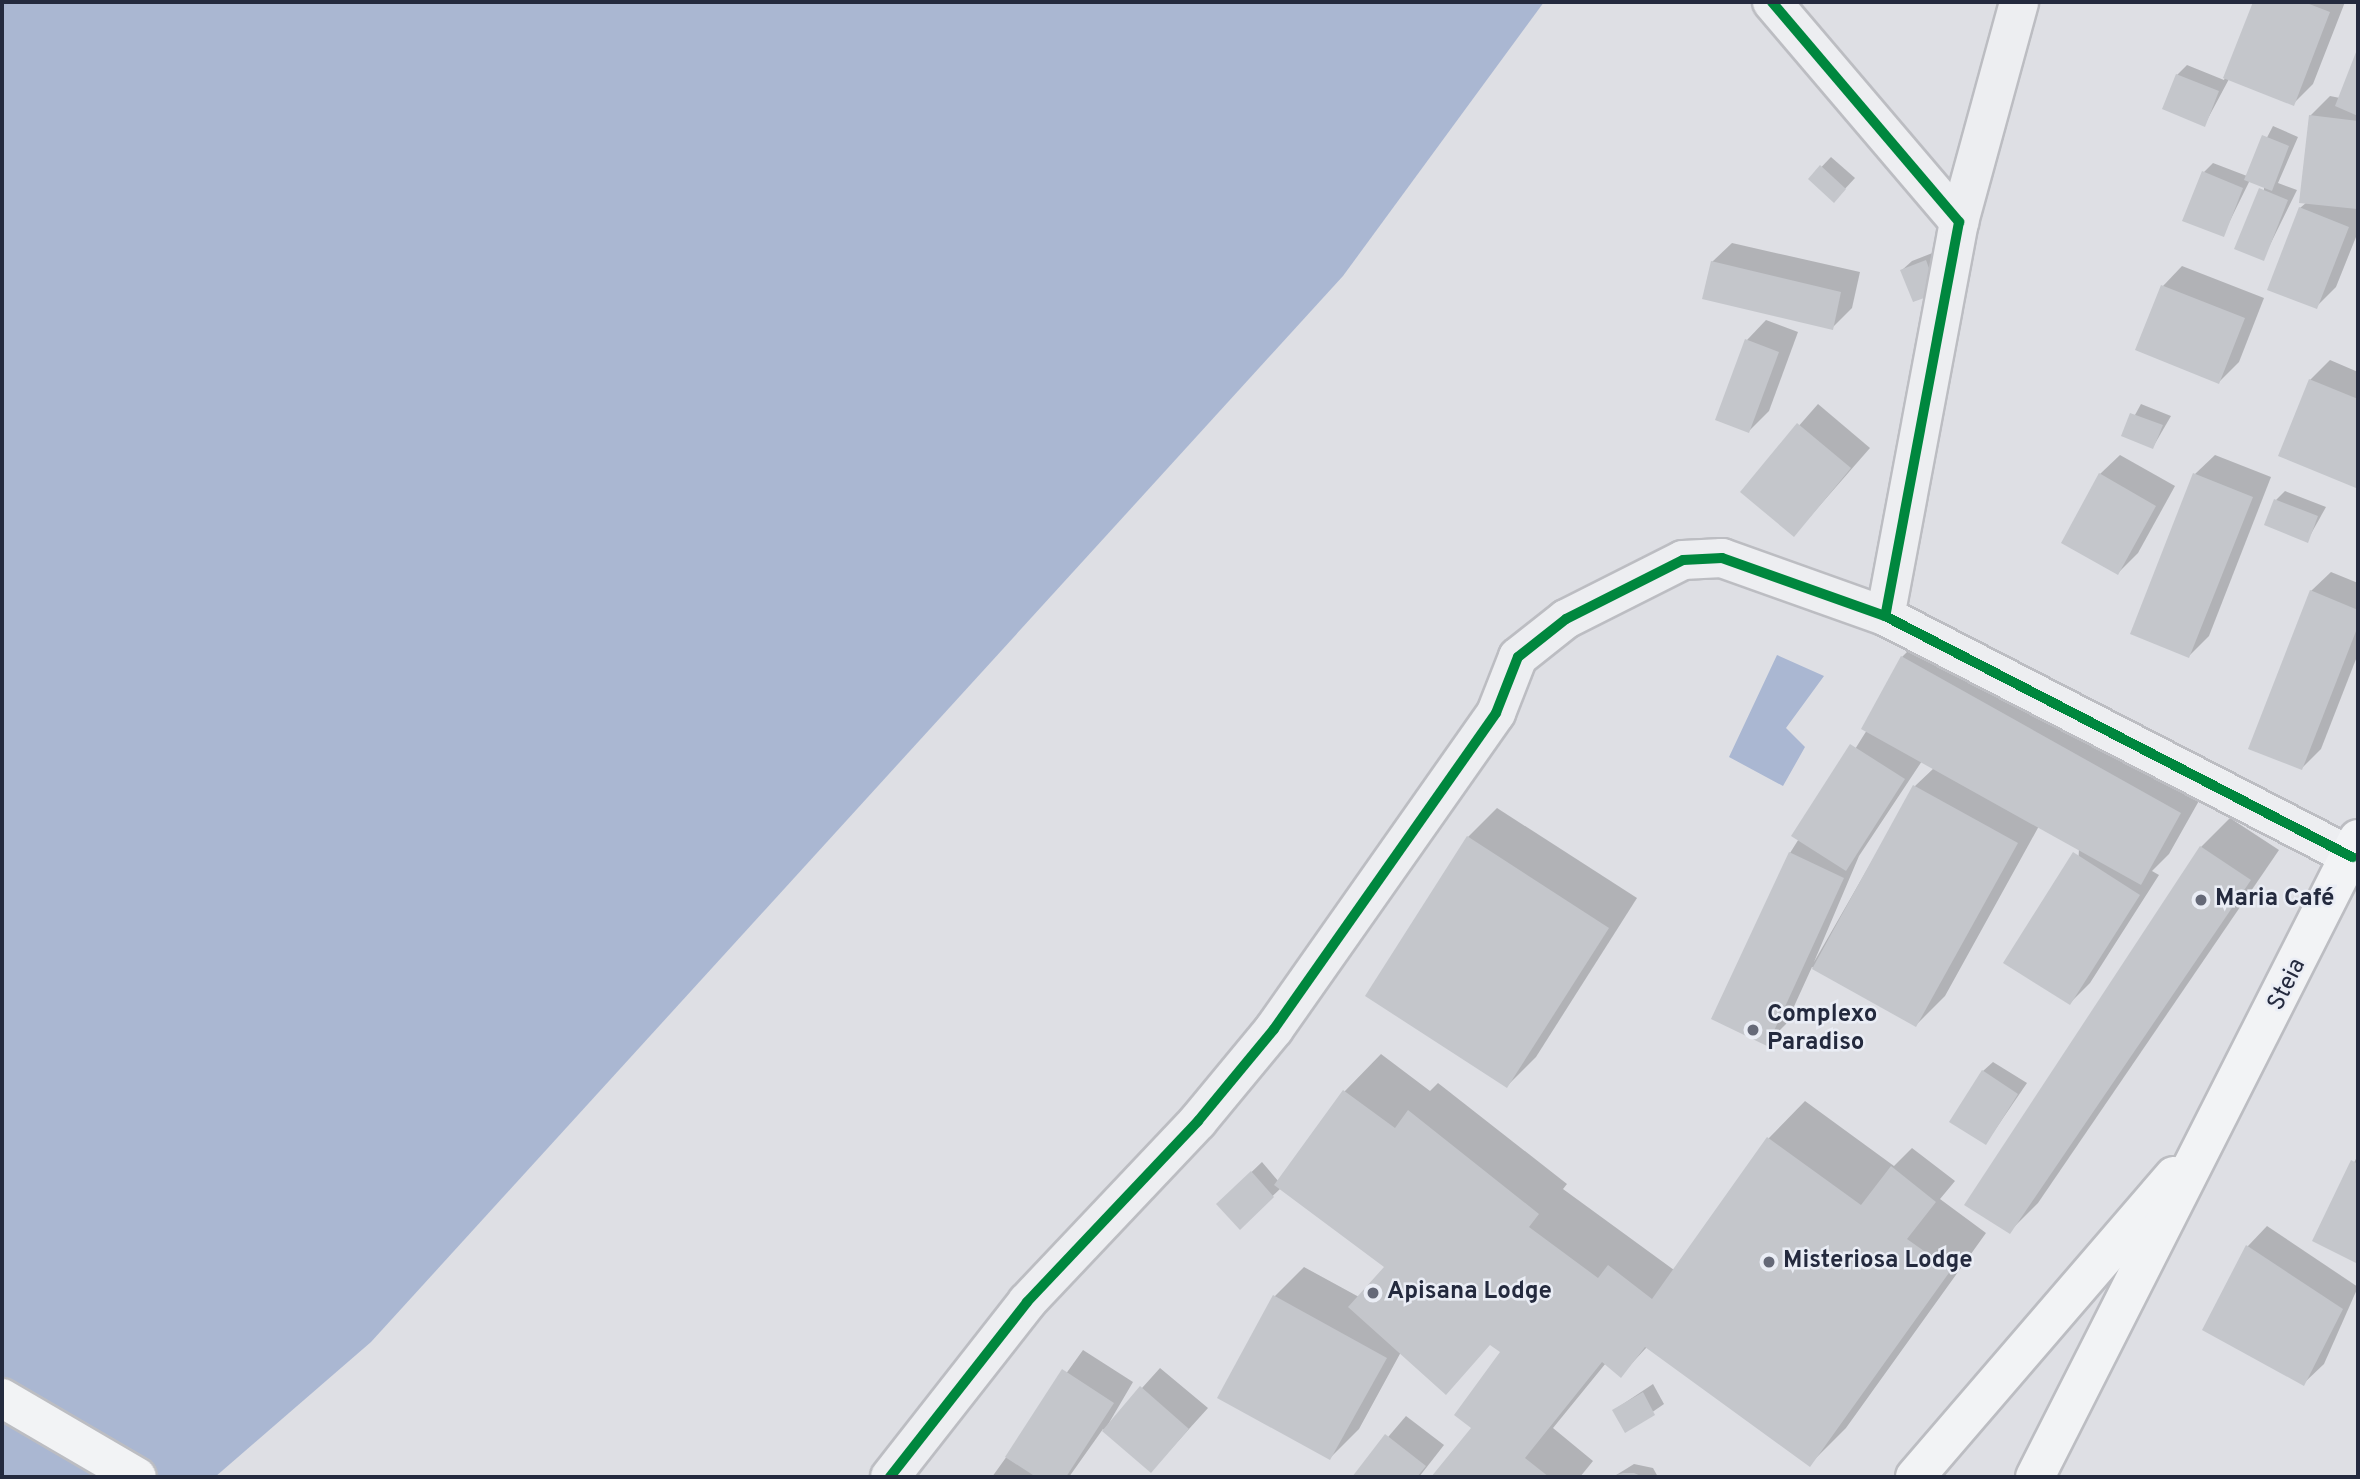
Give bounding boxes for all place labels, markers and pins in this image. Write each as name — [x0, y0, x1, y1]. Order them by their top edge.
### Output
place label: Maria Café — [2215, 886, 2334, 914]
marker: Maria Café — [2193, 892, 2209, 908]
place label: Complexo Paradiso — [1767, 1002, 1877, 1058]
marker: Complexo Paradiso — [1745, 1022, 1761, 1038]
place label: Misteriosa Lodge — [1783, 1248, 1973, 1276]
marker: Misteriosa Lodge — [1761, 1254, 1777, 1270]
place label: Apisana Lodge — [1387, 1279, 1552, 1307]
marker: Apisana Lodge — [1365, 1285, 1381, 1301]

